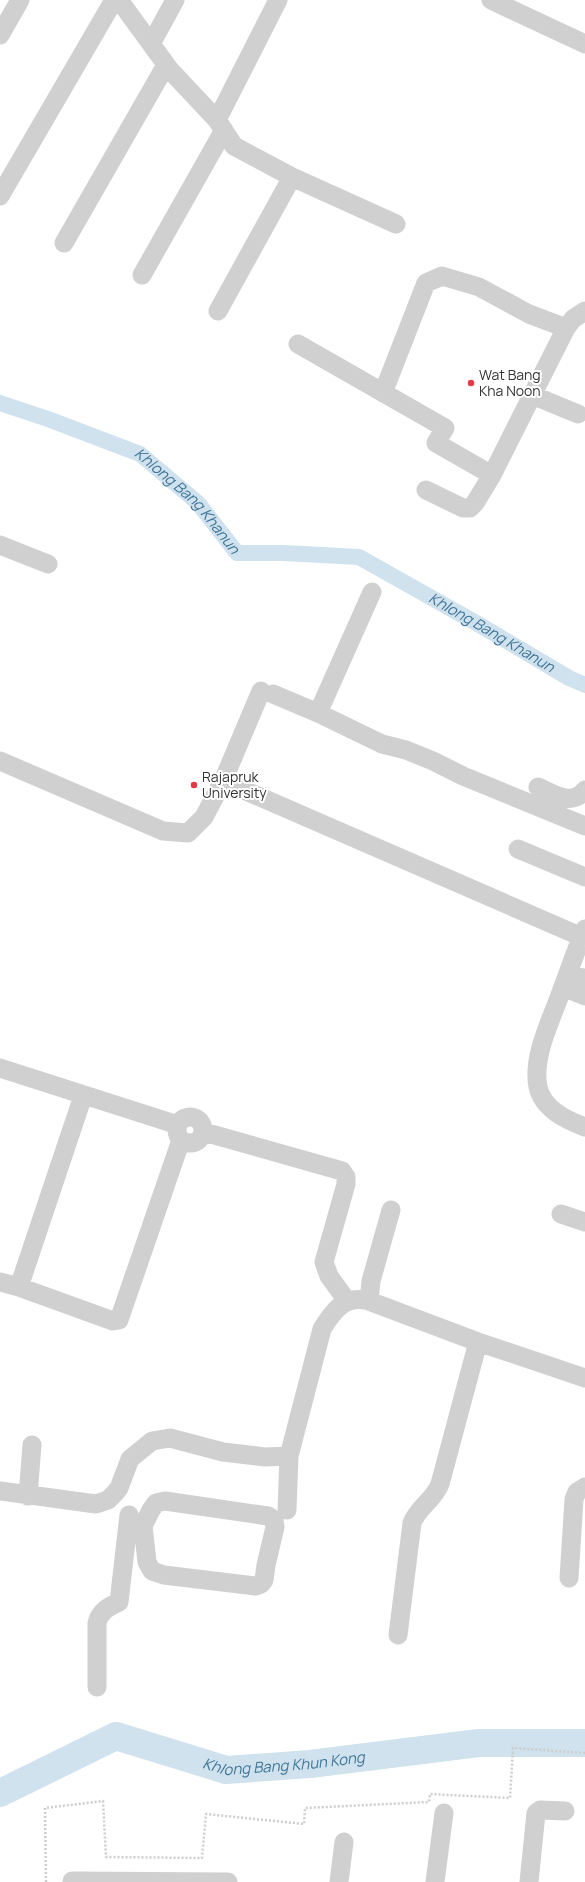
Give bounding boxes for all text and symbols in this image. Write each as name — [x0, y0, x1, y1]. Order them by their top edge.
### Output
place label: Wat Bang Kha Noon — [479, 365, 541, 400]
marker: Wat Bang Kha Noon — [466, 378, 476, 388]
water label: Khlong Bang Khanun — [130, 443, 246, 559]
water label: Khlong Bang Khanun — [425, 587, 559, 678]
place label: Rajapruk University — [202, 767, 267, 802]
marker: Rajapruk University — [189, 780, 199, 790]
water label: Khlong Bang Khun Kong — [200, 1746, 367, 1780]

